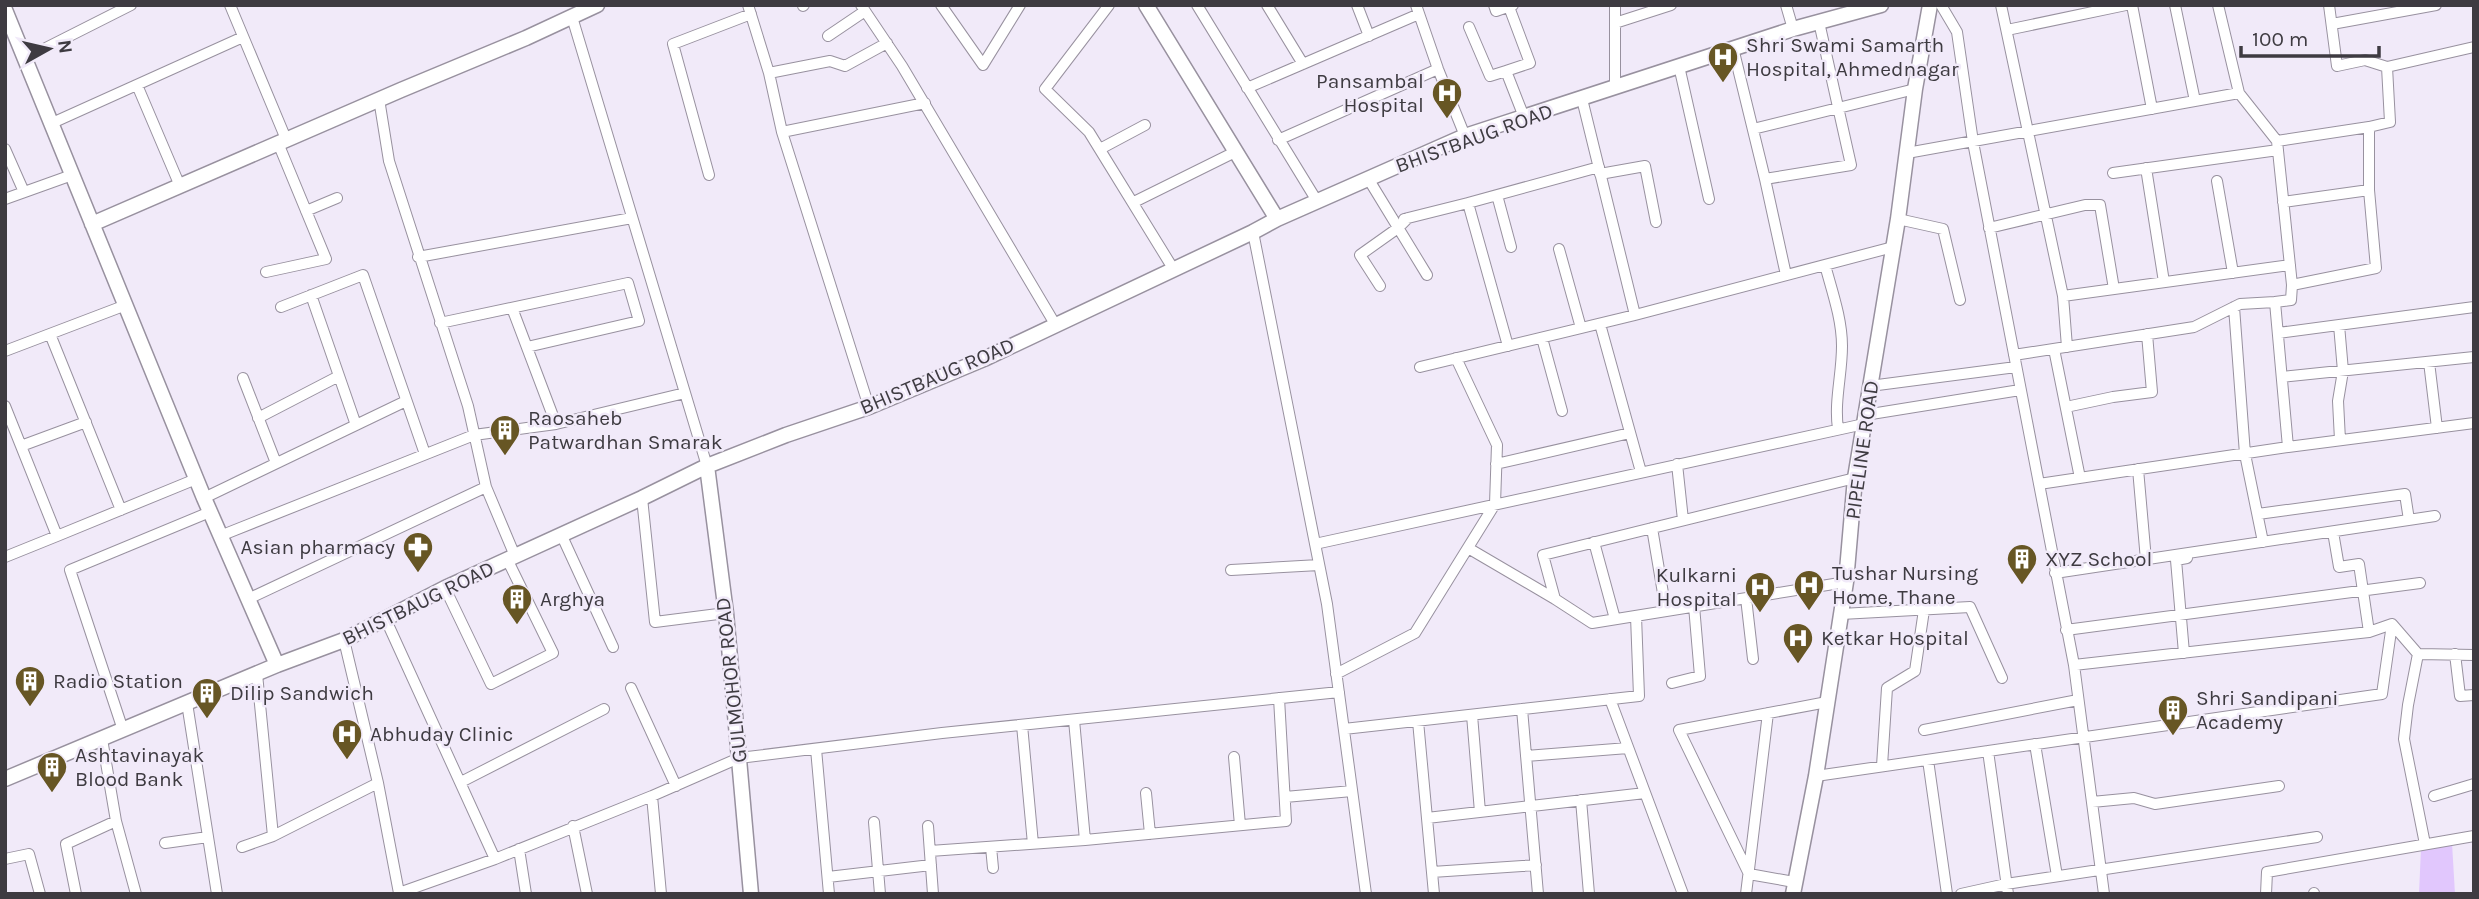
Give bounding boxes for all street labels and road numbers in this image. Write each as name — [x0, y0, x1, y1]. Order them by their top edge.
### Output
street label: BHISTBAUG ROAD — [1392, 98, 1556, 178]
street label: BHISTBAUG ROAD — [856, 333, 1018, 419]
street label: PIPELINE ROAD — [1840, 379, 1884, 521]
street label: BHISTBAUG ROAD — [338, 556, 498, 650]
street label: GULMOHOR ROAD — [710, 596, 752, 764]

